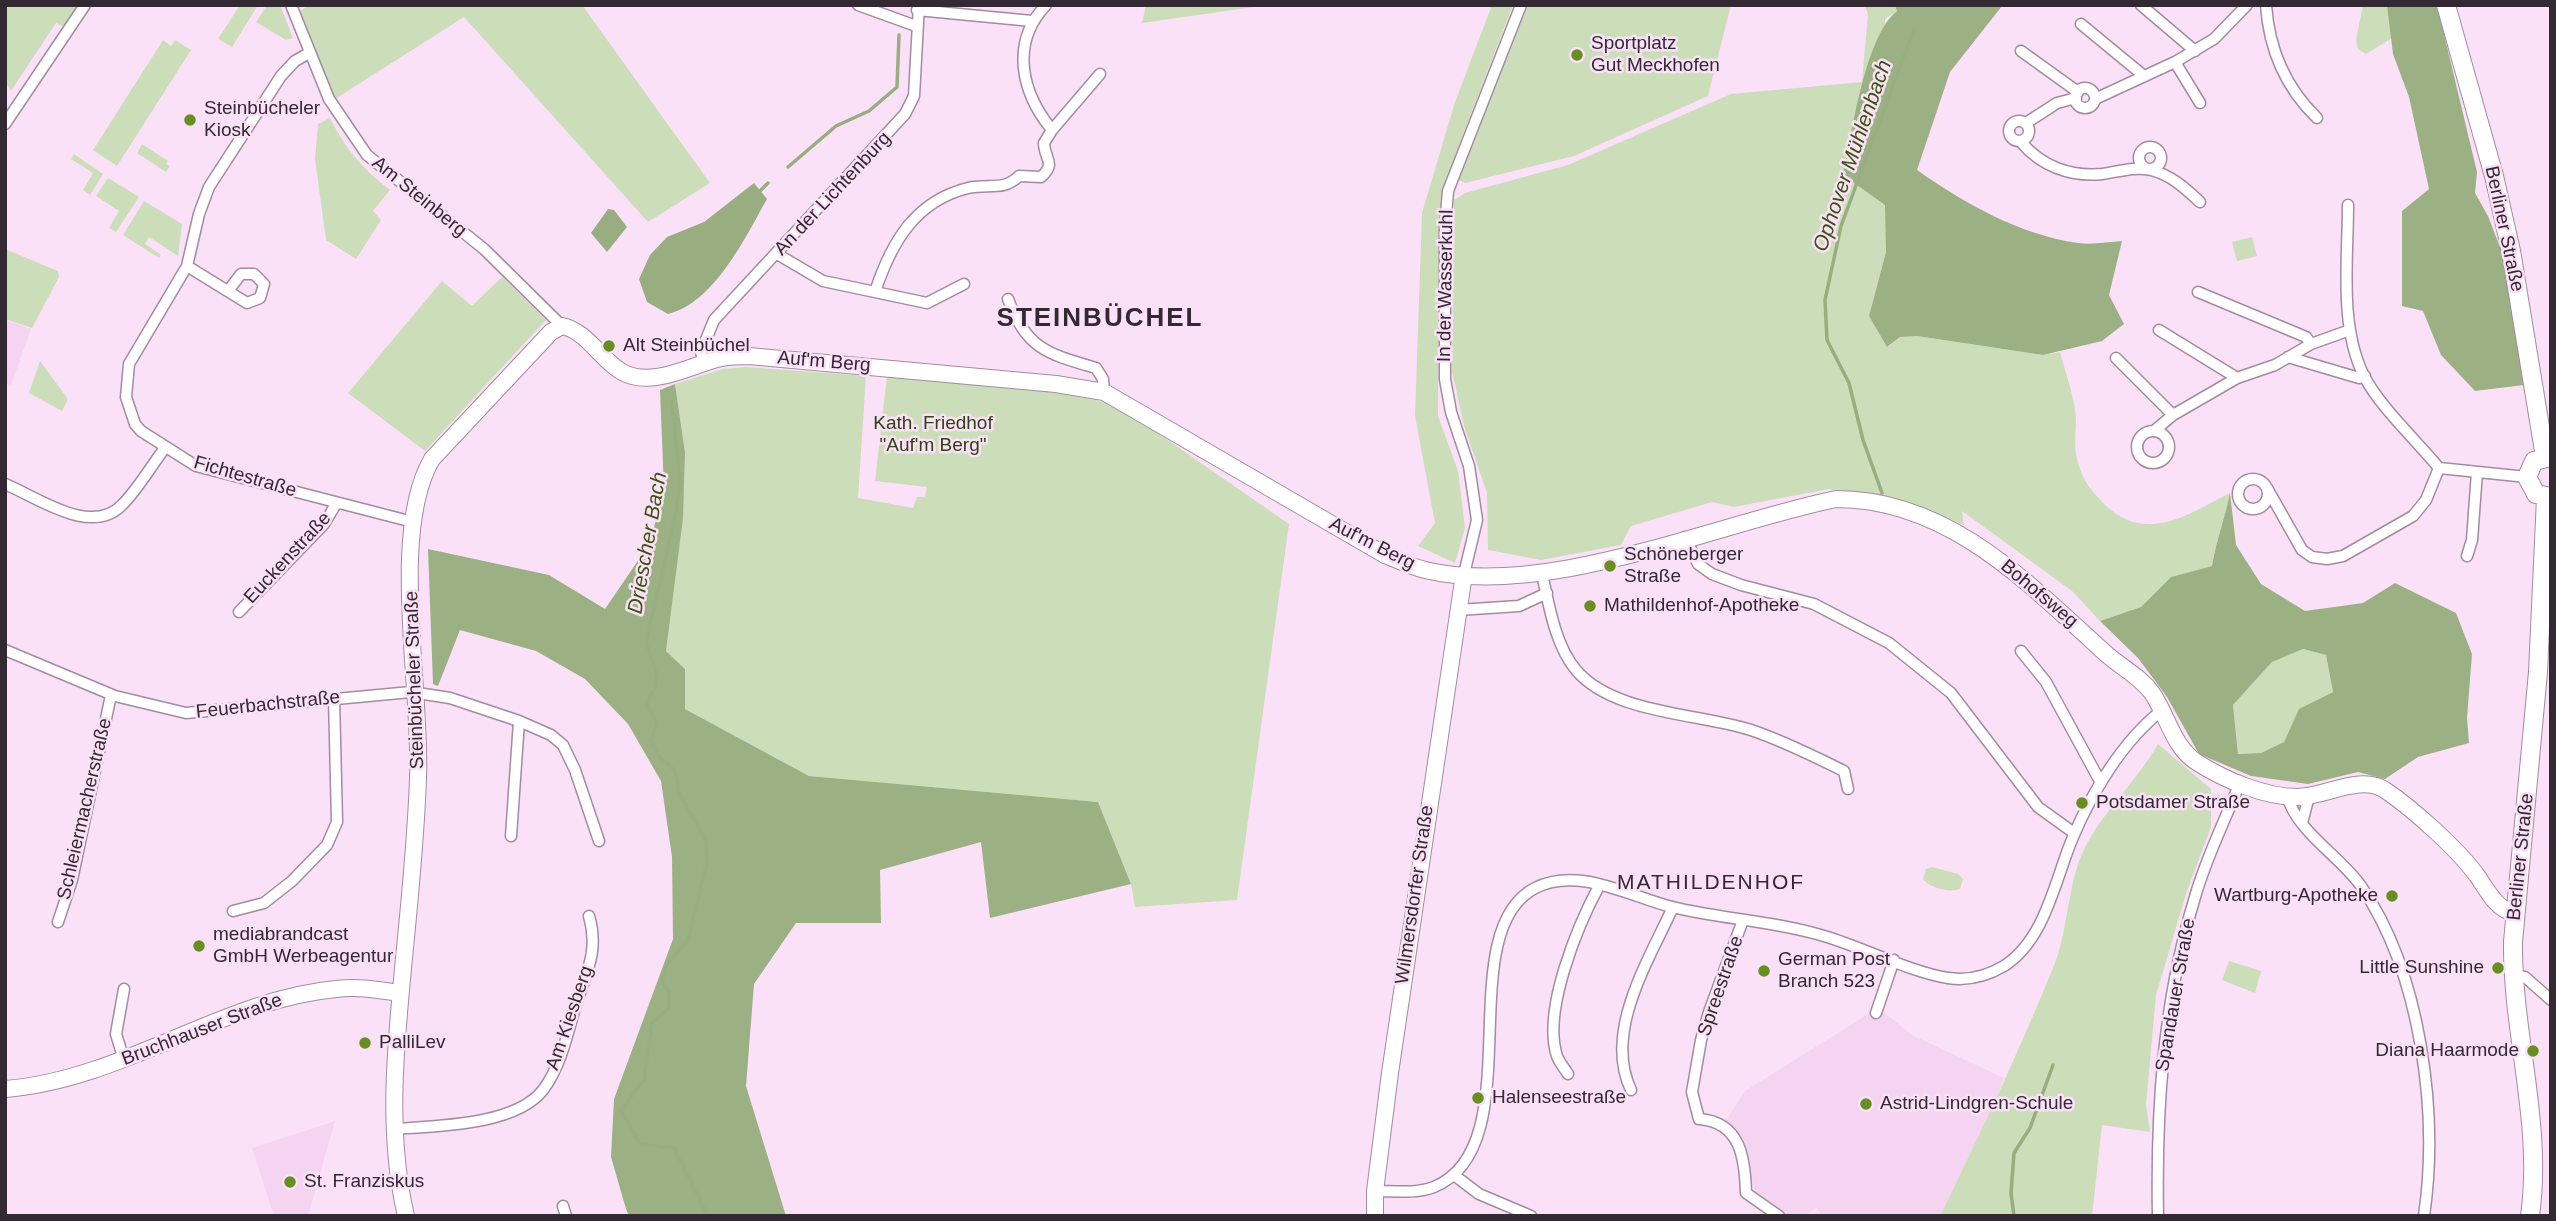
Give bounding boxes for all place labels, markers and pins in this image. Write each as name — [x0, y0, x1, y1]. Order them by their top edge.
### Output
place label: Sportplatz Gut Meckhofen — [1591, 33, 1720, 77]
marker: Sportplatz Gut Meckhofen — [1569, 47, 1585, 63]
place label: Steinbücheler Kiosk — [204, 98, 320, 142]
marker: Steinbücheler Kiosk — [182, 112, 198, 128]
place label: Alt Steinbüchel — [623, 335, 750, 357]
marker: Alt Steinbüchel — [601, 338, 617, 354]
place label: Schöneberger Straße — [1624, 544, 1743, 588]
marker: Schöneberger Straße — [1602, 558, 1618, 574]
place label: Mathildenhof-Apotheke — [1604, 595, 1799, 617]
marker: Mathildenhof-Apotheke — [1582, 598, 1598, 614]
place label: Potsdamer Straße — [2096, 792, 2250, 814]
marker: Potsdamer Straße — [2074, 795, 2090, 811]
place label: Wartburg-Apotheke — [2214, 885, 2378, 907]
marker: Wartburg-Apotheke — [2384, 888, 2400, 904]
place label: mediabrandcast GmbH Werbeagentur — [213, 924, 393, 968]
marker: mediabrandcast GmbH Werbeagentur — [191, 938, 207, 954]
place label: German Post Branch 523 — [1778, 949, 1890, 993]
place label: Little Sunshine — [2359, 957, 2484, 979]
marker: Little Sunshine — [2490, 960, 2506, 976]
marker: German Post Branch 523 — [1756, 963, 1772, 979]
place label: PalliLev — [379, 1032, 446, 1054]
marker: PalliLev — [357, 1035, 373, 1051]
place label: Diana Haarmode — [2375, 1040, 2519, 1062]
marker: Diana Haarmode — [2525, 1043, 2541, 1059]
place label: Halenseestraße — [1492, 1087, 1626, 1109]
marker: Halenseestraße — [1470, 1090, 1486, 1106]
place label: Astrid-Lindgren-Schule — [1880, 1093, 2073, 1115]
marker: Astrid-Lindgren-Schule — [1858, 1096, 1874, 1112]
place label: St. Franziskus — [304, 1171, 424, 1193]
marker: St. Franziskus — [282, 1174, 298, 1190]

